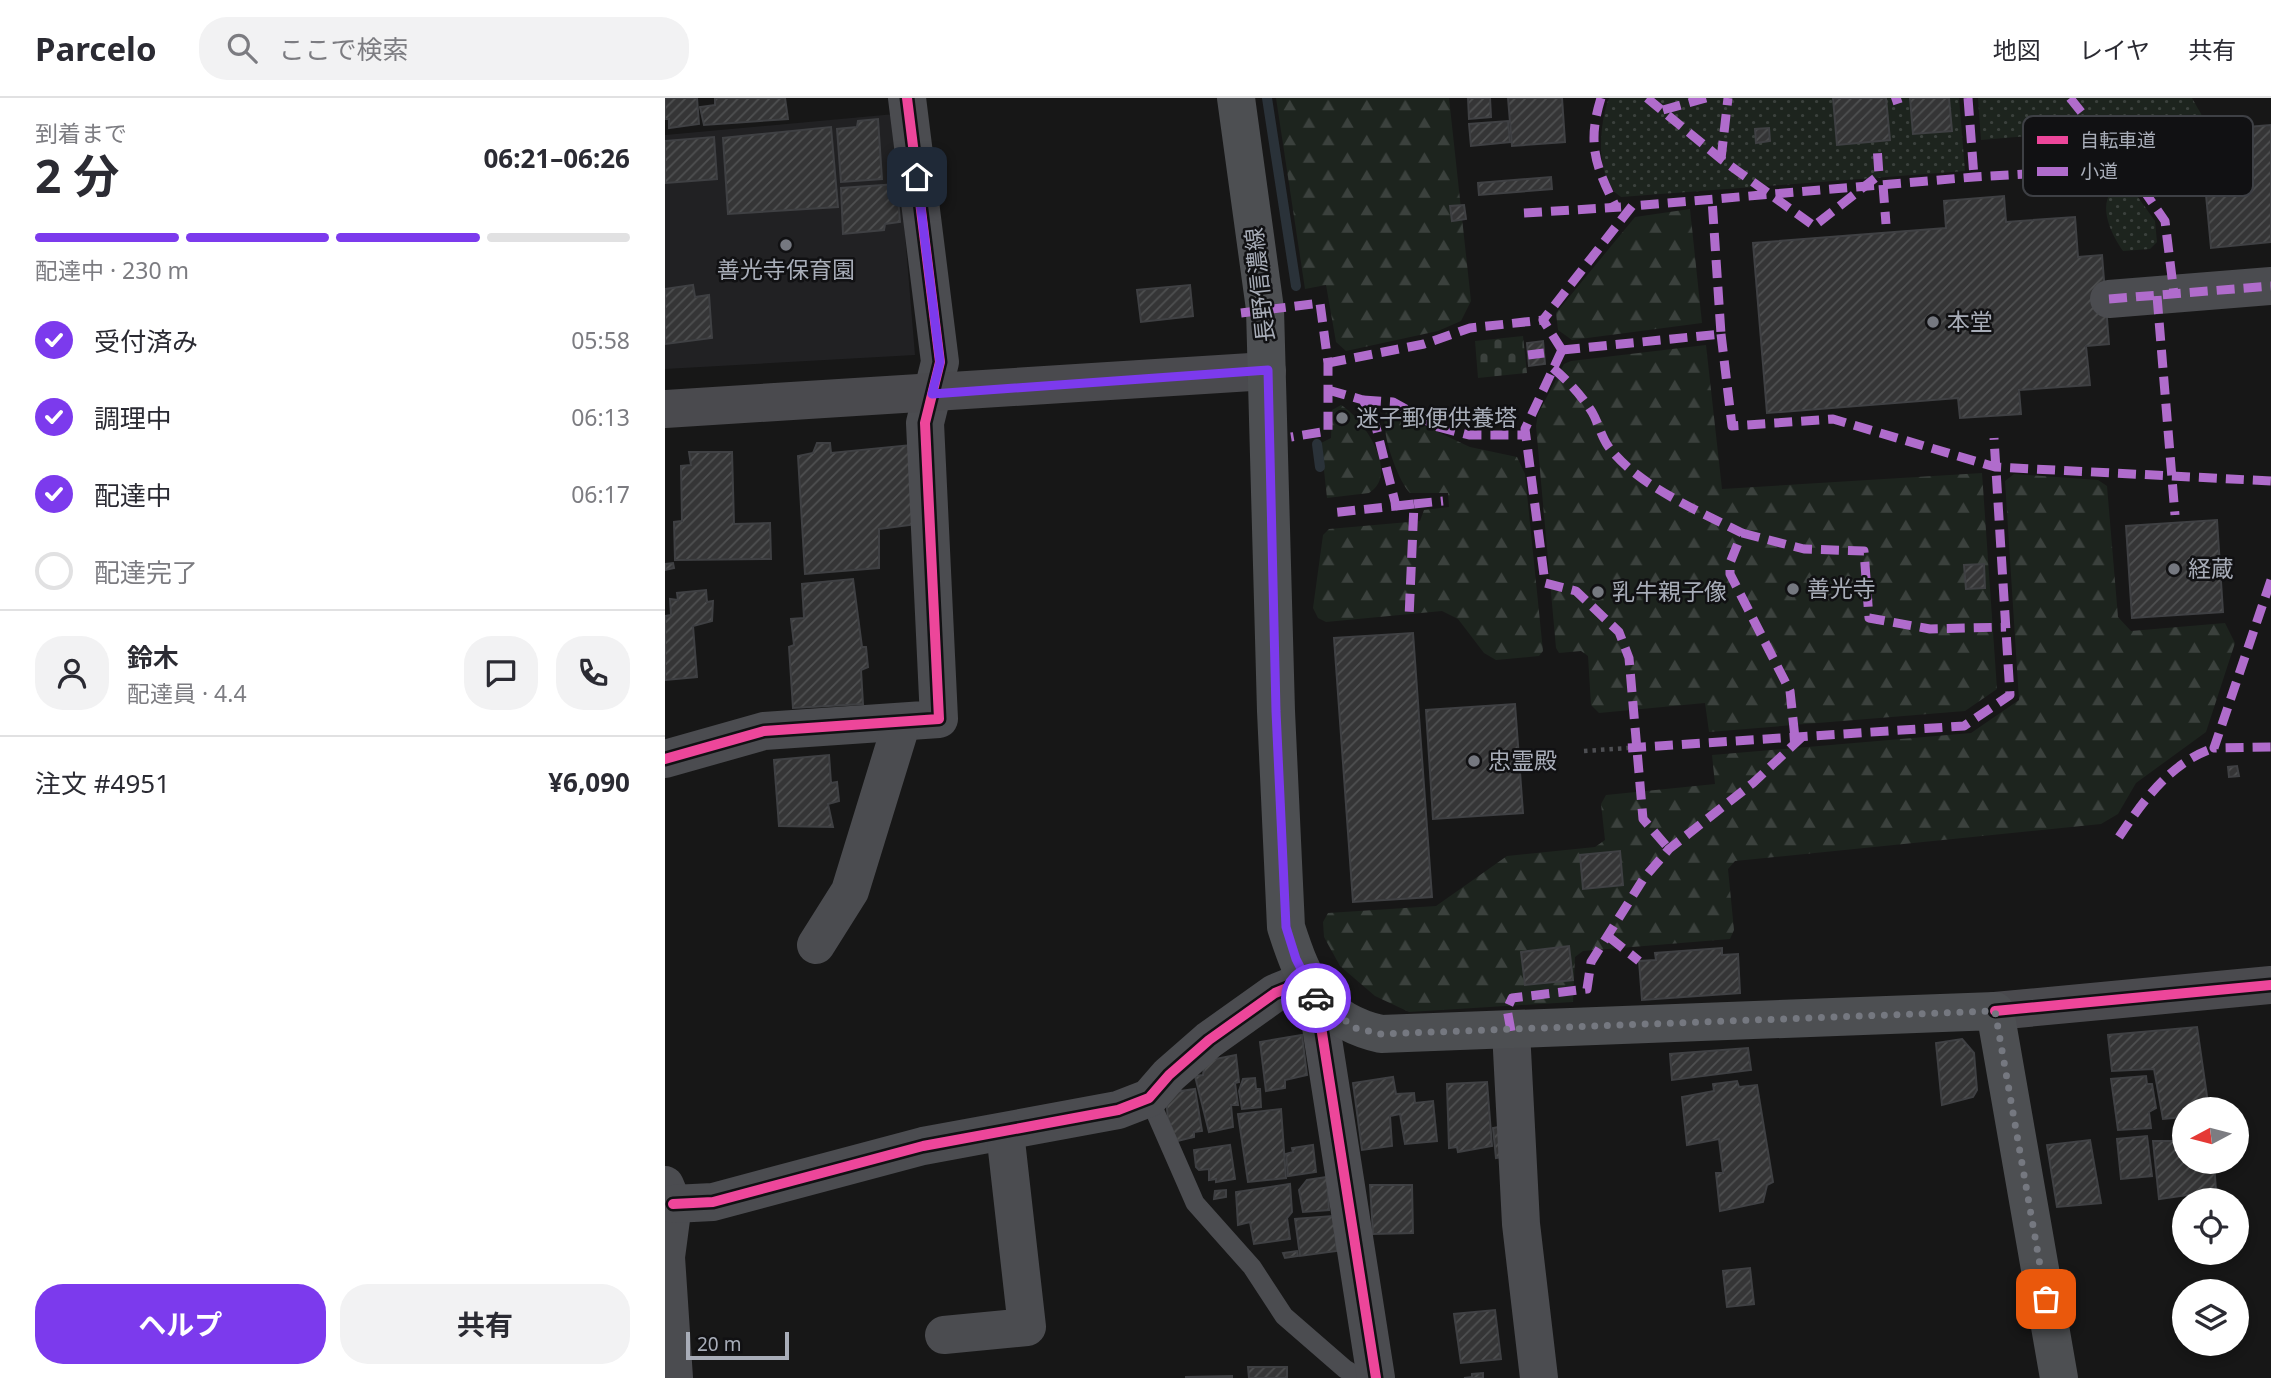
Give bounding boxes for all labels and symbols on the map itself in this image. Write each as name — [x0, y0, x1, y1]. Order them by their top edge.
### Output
legend — [2023, 116, 2253, 196]
text: 自転車道 — [2080, 127, 2156, 153]
pin — [887, 147, 947, 207]
text: 小道 — [2080, 158, 2118, 184]
street label: 長野信濃線 — [1237, 226, 1281, 344]
marker: 善光寺保育園 — [778, 237, 794, 253]
place label: 善光寺保育園 — [717, 253, 855, 285]
place label: 本堂 — [1947, 305, 1993, 337]
marker: 本堂 — [1925, 314, 1941, 330]
place label: 迷子郵便供養塔 — [1356, 401, 1517, 433]
marker: 迷子郵便供養塔 — [1334, 410, 1350, 426]
place label: 経蔵 — [2188, 552, 2234, 584]
marker: 経蔵 — [2166, 561, 2182, 577]
place label: 善光寺 — [1807, 572, 1876, 604]
place label: 乳牛親子像 — [1612, 575, 1727, 607]
marker: 善光寺 — [1785, 581, 1801, 597]
marker: 乳牛親子像 — [1590, 584, 1606, 600]
place label: 忠霊殿 — [1488, 744, 1557, 776]
marker: 忠霊殿 — [1466, 753, 1482, 769]
courier — [1281, 963, 1351, 1033]
north arrow — [2172, 1097, 2249, 1174]
pin — [2016, 1269, 2076, 1329]
scale bar — [686, 1329, 789, 1361]

